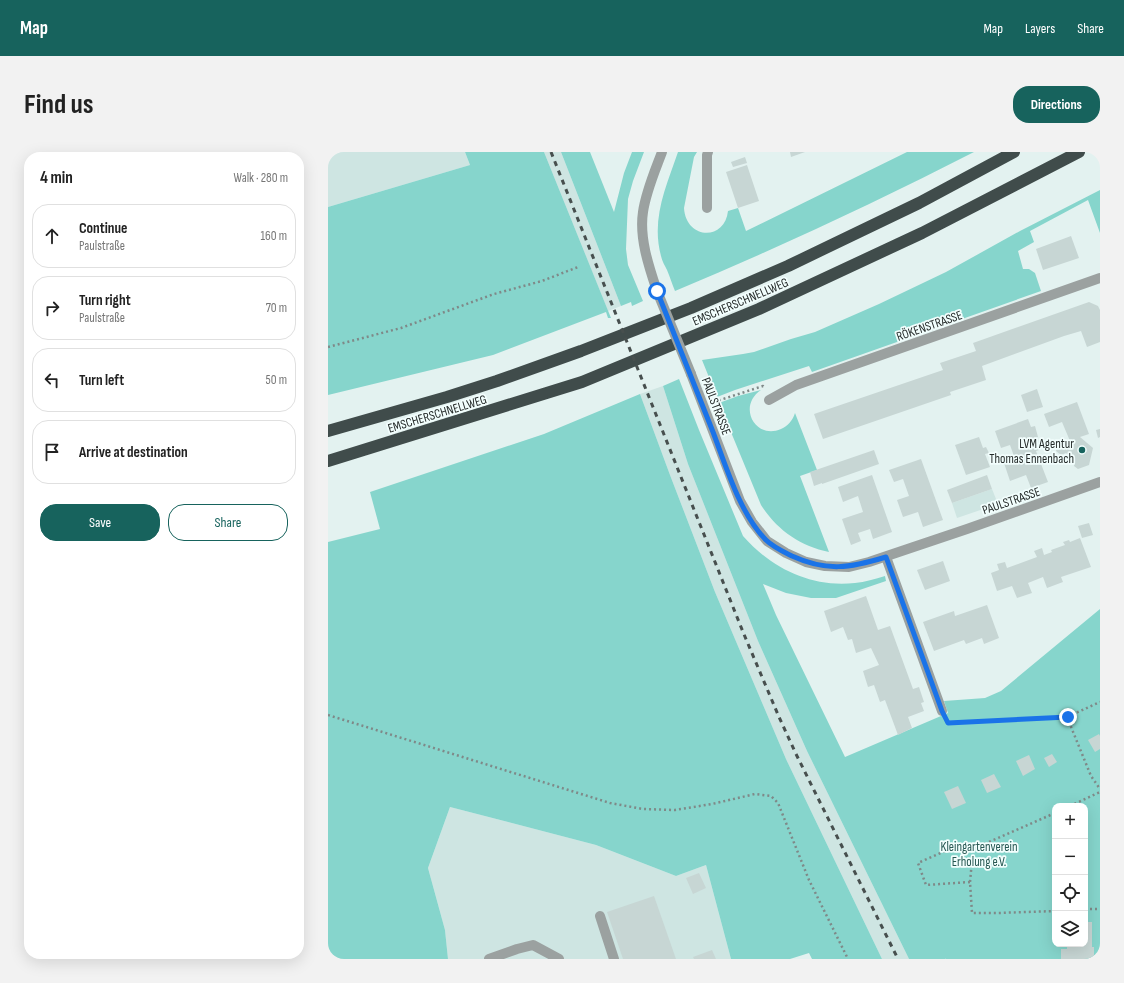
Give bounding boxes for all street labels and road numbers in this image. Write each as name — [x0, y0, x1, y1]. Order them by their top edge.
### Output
street label: EMSCHERSCHNELLWEG — [690, 275, 791, 329]
street label: RÖKENSTRASSE — [894, 306, 964, 345]
street label: PAULSTRASSE — [698, 375, 734, 437]
street label: EMSCHERSCHNELLWEG — [386, 391, 489, 437]
street label: PAULSTRASSE — [980, 484, 1042, 518]

